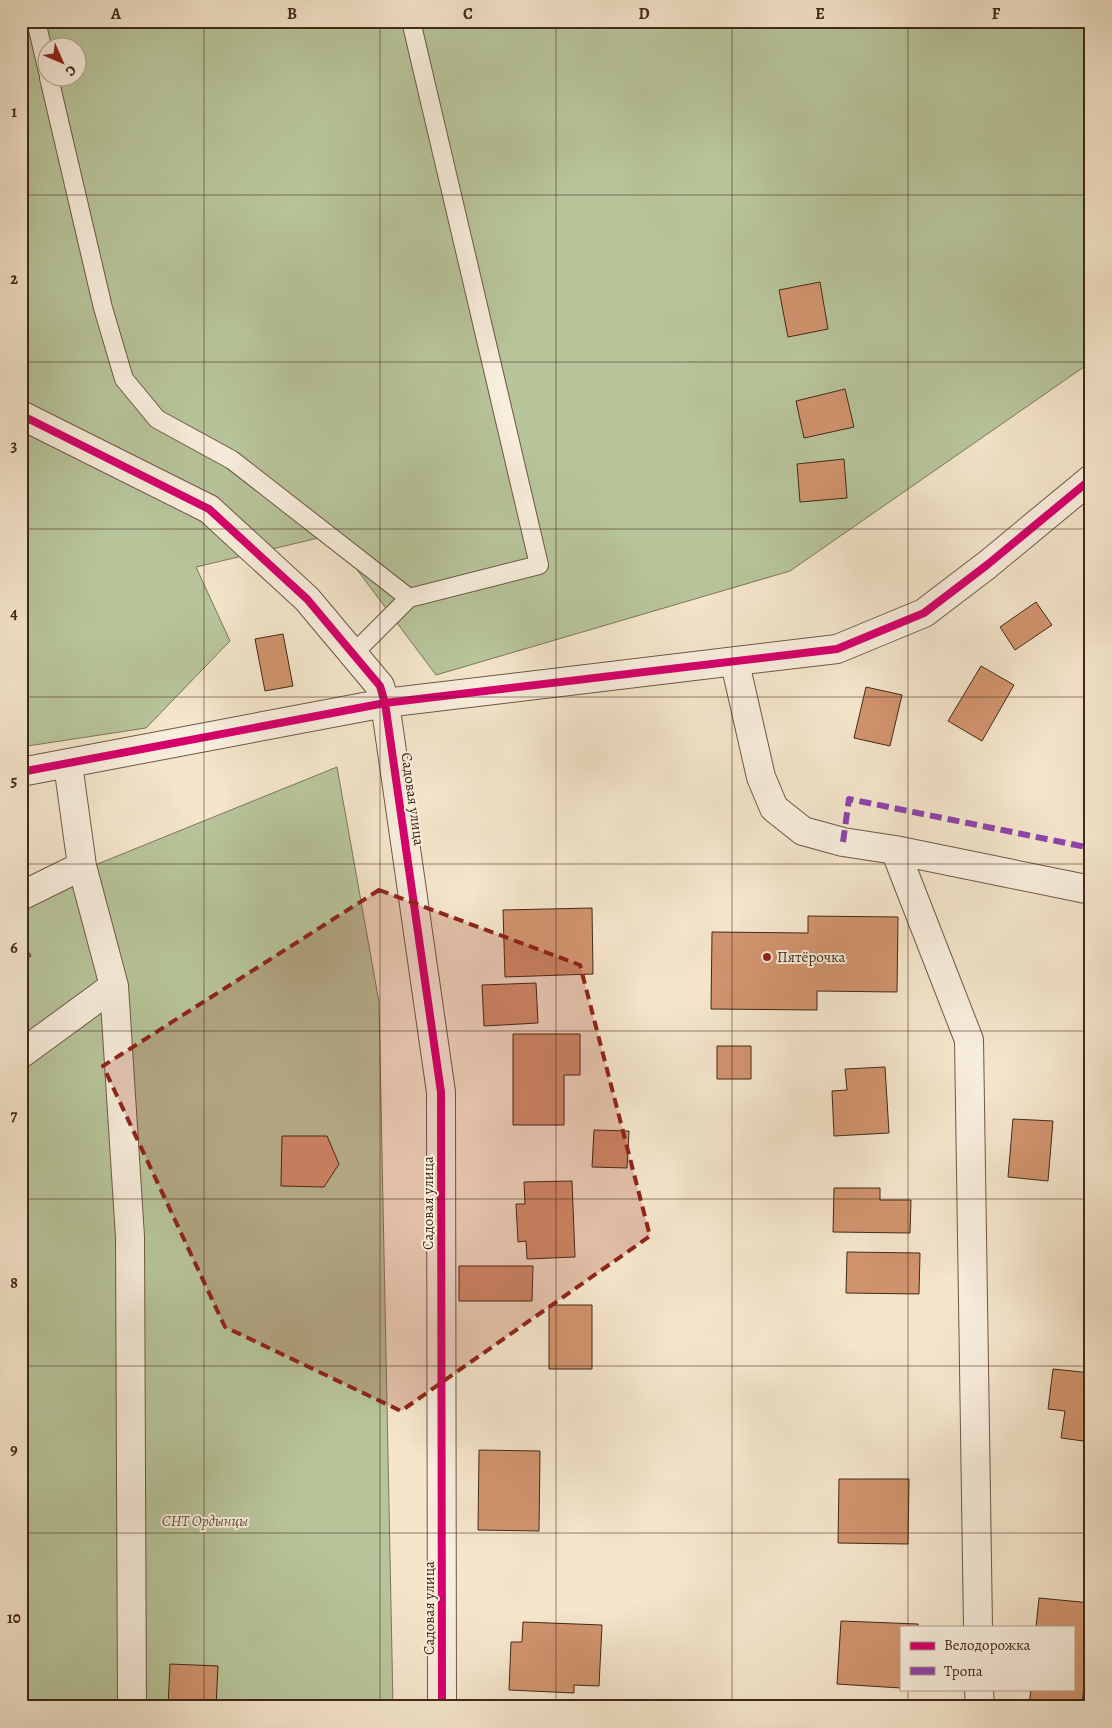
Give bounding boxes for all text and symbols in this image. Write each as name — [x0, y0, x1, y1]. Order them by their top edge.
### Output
text: A — [110, 3, 122, 25]
text: B — [287, 3, 297, 25]
text: C — [463, 3, 473, 25]
text: D — [638, 3, 650, 25]
text: E — [815, 3, 825, 25]
text: F — [992, 3, 1001, 25]
north arrow — [38, 38, 88, 88]
text: С — [61, 61, 81, 81]
text: 1 — [11, 101, 17, 123]
text: 2 — [10, 268, 18, 290]
text: 3 — [11, 435, 18, 457]
text: 4 — [10, 603, 18, 625]
street label: Садовая улица — [397, 751, 429, 847]
text: 5 — [11, 770, 18, 792]
text: 6 — [10, 937, 18, 959]
place label: Пятёрочка — [777, 947, 846, 967]
marker: Пятёрочка — [761, 951, 773, 963]
text: 7 — [11, 1105, 18, 1127]
street label: Садовая улица — [418, 1156, 438, 1250]
text: 8 — [10, 1272, 18, 1294]
text: 9 — [10, 1439, 18, 1461]
park label: СНТ Ордынцы — [162, 1511, 248, 1531]
street label: Садовая улица — [419, 1561, 439, 1655]
text: 10 — [7, 1607, 21, 1629]
legend — [900, 1626, 1074, 1690]
text: Велодорожка — [944, 1635, 1031, 1655]
text: Тропа — [944, 1661, 983, 1681]

